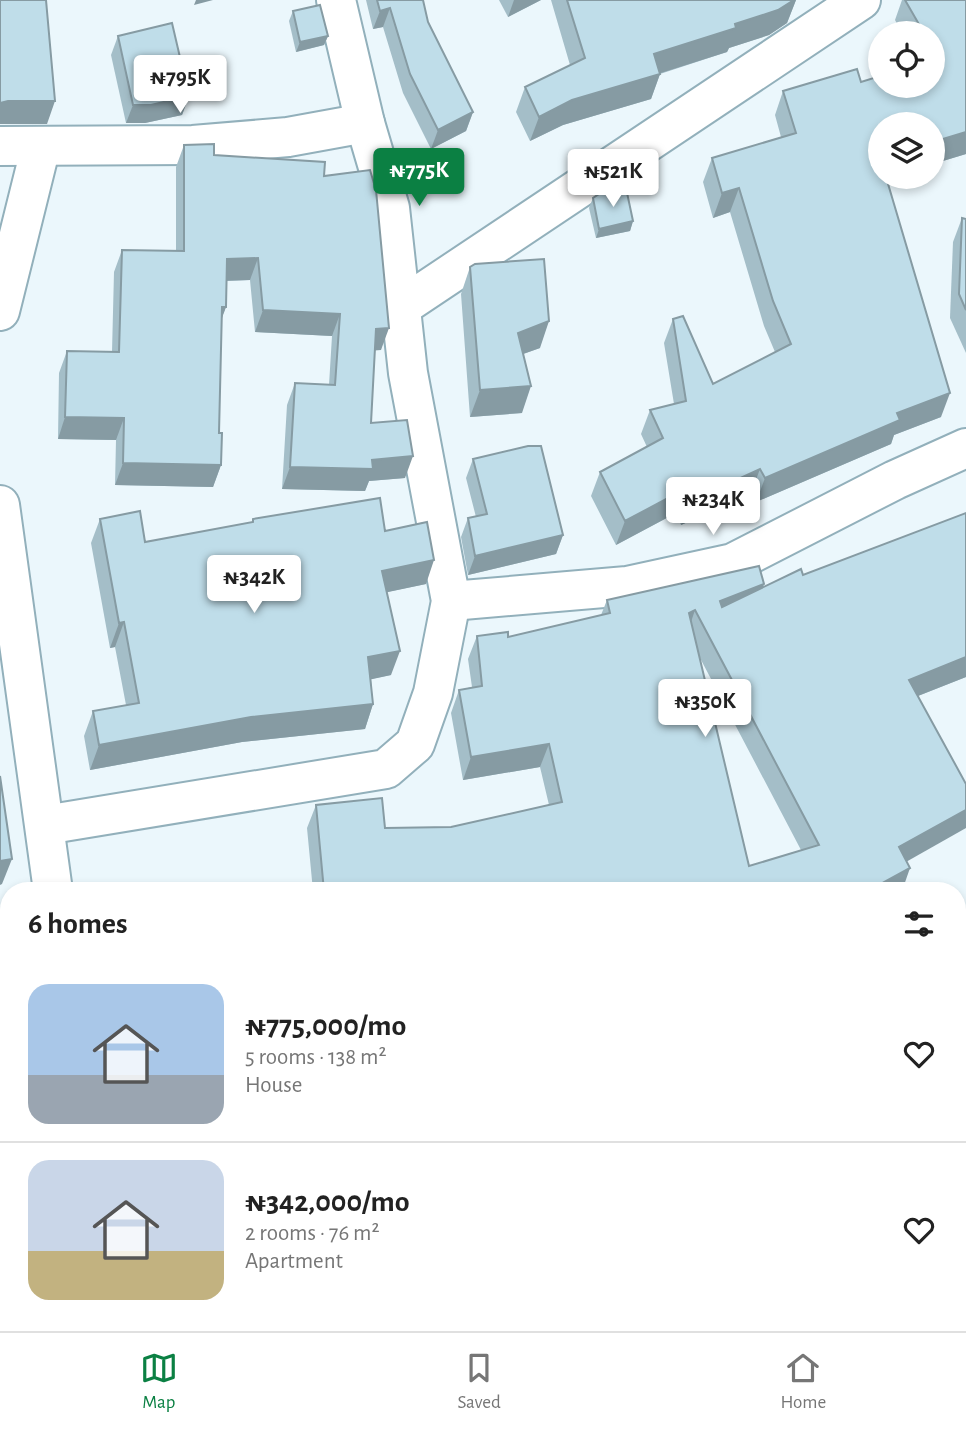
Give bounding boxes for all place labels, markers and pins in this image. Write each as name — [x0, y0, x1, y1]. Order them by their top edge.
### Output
pin: ₦795K — [131, 55, 229, 115]
pin: ₦775K — [370, 148, 468, 208]
pin: ₦521K — [564, 150, 662, 209]
pin: ₦234K — [664, 477, 762, 537]
pin: ₦342K — [205, 556, 303, 615]
pin: ₦350K — [656, 680, 754, 739]

